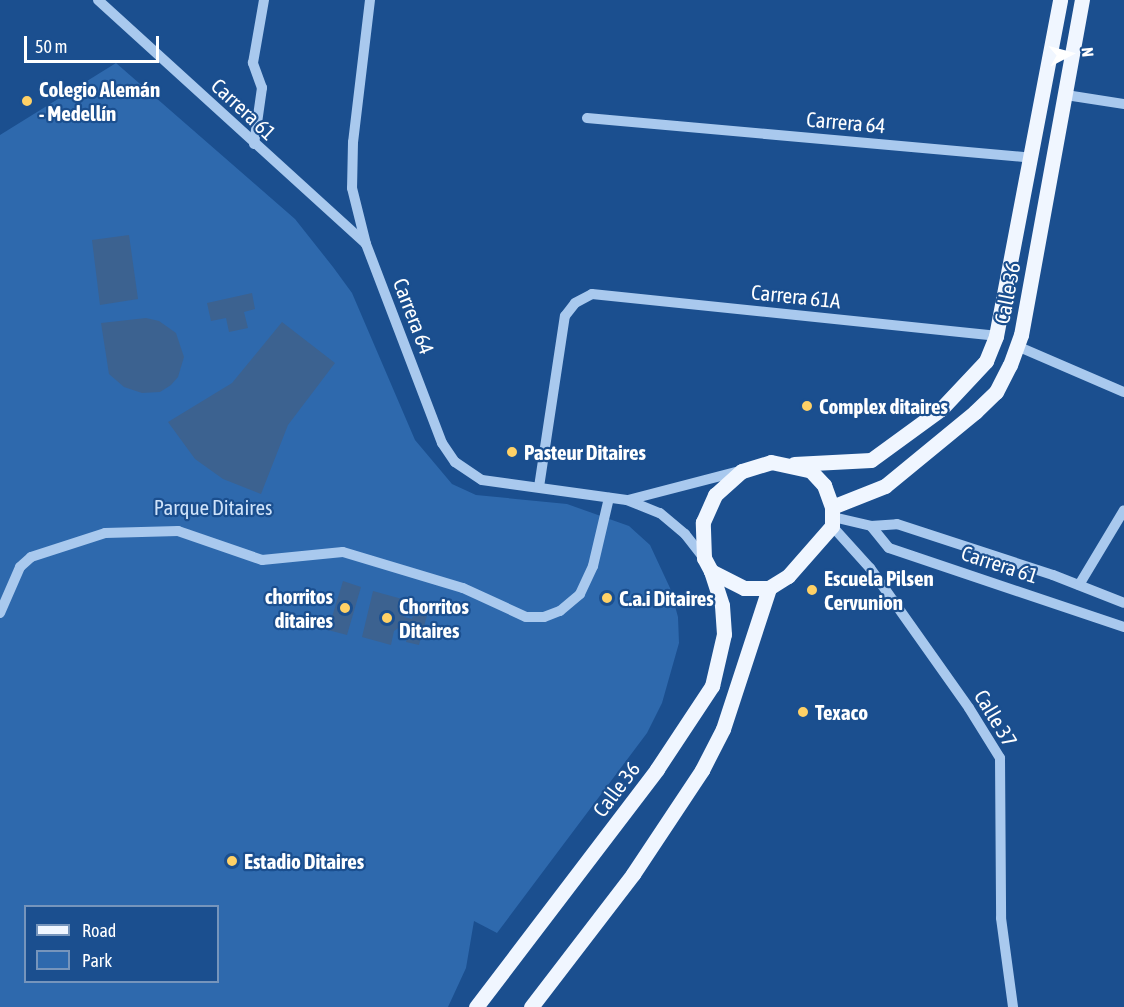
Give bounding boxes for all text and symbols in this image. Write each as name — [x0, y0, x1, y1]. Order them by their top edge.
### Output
scale bar — [27, 24, 162, 62]
north arrow — [1040, 24, 1100, 84]
text: 50 m — [35, 36, 67, 57]
text: N — [1078, 46, 1097, 58]
street label: Carrera 61 — [206, 73, 282, 145]
place label: Colegio Alemán - Medellín — [39, 76, 160, 126]
marker: Colegio Alemán - Medellín — [20, 94, 34, 108]
street label: Carrera 64 — [805, 106, 887, 138]
street label: Calle 36 — [989, 260, 1025, 326]
street label: Carrera 64 — [388, 274, 440, 358]
street label: Carrera 61A — [750, 279, 842, 313]
place label: Complex ditaires — [819, 393, 948, 419]
marker: Complex ditaires — [800, 399, 814, 413]
place label: Pasteur Ditaires — [524, 439, 646, 465]
marker: Pasteur Ditaires — [505, 445, 519, 459]
park label: Parque Ditaires — [154, 494, 272, 520]
street label: Carrera 61 — [958, 540, 1042, 588]
place label: Escuela Pilsen Cervunion — [824, 565, 934, 615]
place label: chorritos ditaires — [265, 583, 333, 633]
marker: Escuela Pilsen Cervunion — [805, 583, 819, 597]
place label: C.a.i Ditaires — [619, 585, 714, 611]
marker: C.a.i Ditaires — [600, 591, 614, 605]
place label: Chorritos Ditaires — [399, 593, 469, 643]
marker: chorritos ditaires — [338, 601, 352, 615]
marker: Chorritos Ditaires — [380, 611, 394, 625]
street label: Calle 37 — [969, 685, 1023, 751]
place label: Texaco — [815, 699, 868, 725]
marker: Texaco — [796, 705, 810, 719]
street label: Calle 36 — [587, 757, 645, 821]
place label: Estadio Ditaires — [244, 848, 364, 874]
marker: Estadio Ditaires — [225, 854, 239, 868]
legend — [24, 905, 219, 983]
text: Road — [82, 920, 116, 941]
text: Park — [82, 950, 112, 971]

